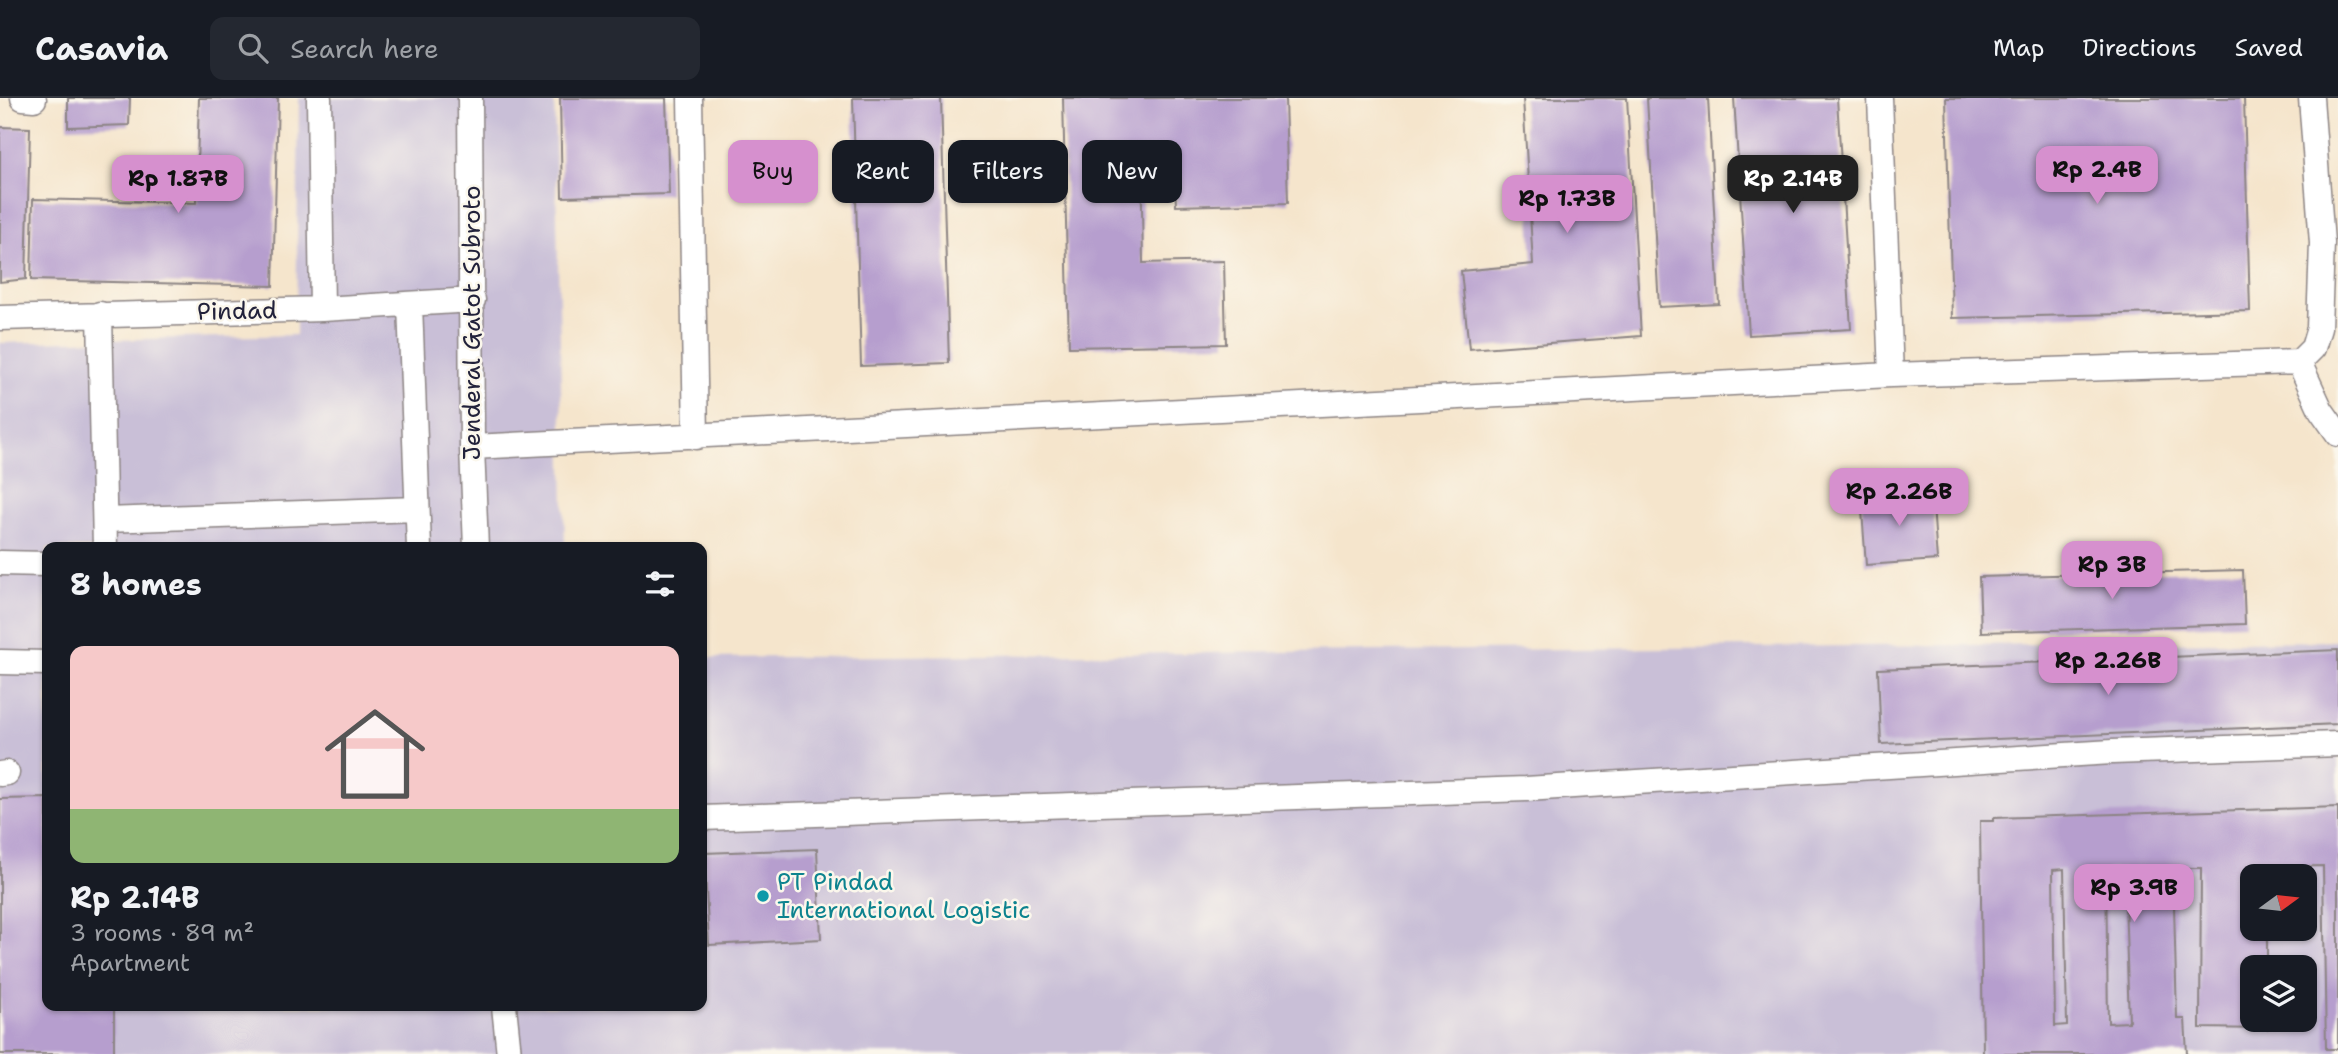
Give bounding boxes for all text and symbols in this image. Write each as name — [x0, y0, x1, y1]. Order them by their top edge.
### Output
search box — [210, 17, 700, 80]
text: Casavia — [35, 26, 168, 71]
icon: search — [234, 29, 272, 67]
text: Search here — [290, 31, 439, 66]
text: Map — [1993, 32, 2044, 64]
text: Directions — [2082, 32, 2197, 64]
text: Saved — [2235, 32, 2303, 64]
chip: Buy — [728, 140, 818, 203]
chip: Rent — [832, 140, 934, 203]
chip: Filters — [948, 140, 1068, 203]
chip: New — [1082, 140, 1182, 203]
pin: Rp 2.4B — [2032, 146, 2162, 206]
text: Rp 2.4B — [2052, 154, 2142, 184]
pin: Rp 1.87B — [106, 156, 250, 215]
pin: Rp 2.14B — [1721, 156, 1865, 215]
text: Rp 1.87B — [128, 163, 228, 193]
text: Rp 2.14B — [1743, 163, 1843, 193]
pin: Rp 1.73B — [1495, 176, 1639, 235]
text: Rp 1.73B — [1518, 183, 1616, 213]
street label: Jenderal Gatot Subroto — [456, 185, 488, 461]
street label: Pindad — [197, 294, 277, 328]
pin: Rp 2.26B — [1827, 468, 1971, 528]
text: Rp 2.26B — [1845, 476, 1953, 506]
pin: Rp 3B — [2063, 542, 2161, 601]
text: Rp 3B — [2077, 549, 2147, 579]
text: 8 homes — [70, 564, 202, 605]
icon: filters — [641, 565, 679, 603]
pin: Rp 2.26B — [2036, 638, 2180, 697]
text: Rp 2.26B — [2054, 645, 2162, 675]
icon: home — [312, 691, 438, 817]
pin: Rp 3.9B — [2069, 864, 2199, 924]
north arrow — [2240, 864, 2317, 942]
map controls — [2240, 864, 2317, 1032]
place label: PT Pindad International Logistic — [777, 866, 1030, 926]
text: Rp 3.9B — [2090, 872, 2178, 902]
text: Rp 2.14B — [70, 877, 200, 918]
marker: PT Pindad International Logistic — [755, 888, 771, 904]
text: 3 rooms · 89 m² — [70, 918, 254, 948]
text: Apartment — [70, 948, 190, 978]
button: layers — [2240, 955, 2317, 1032]

